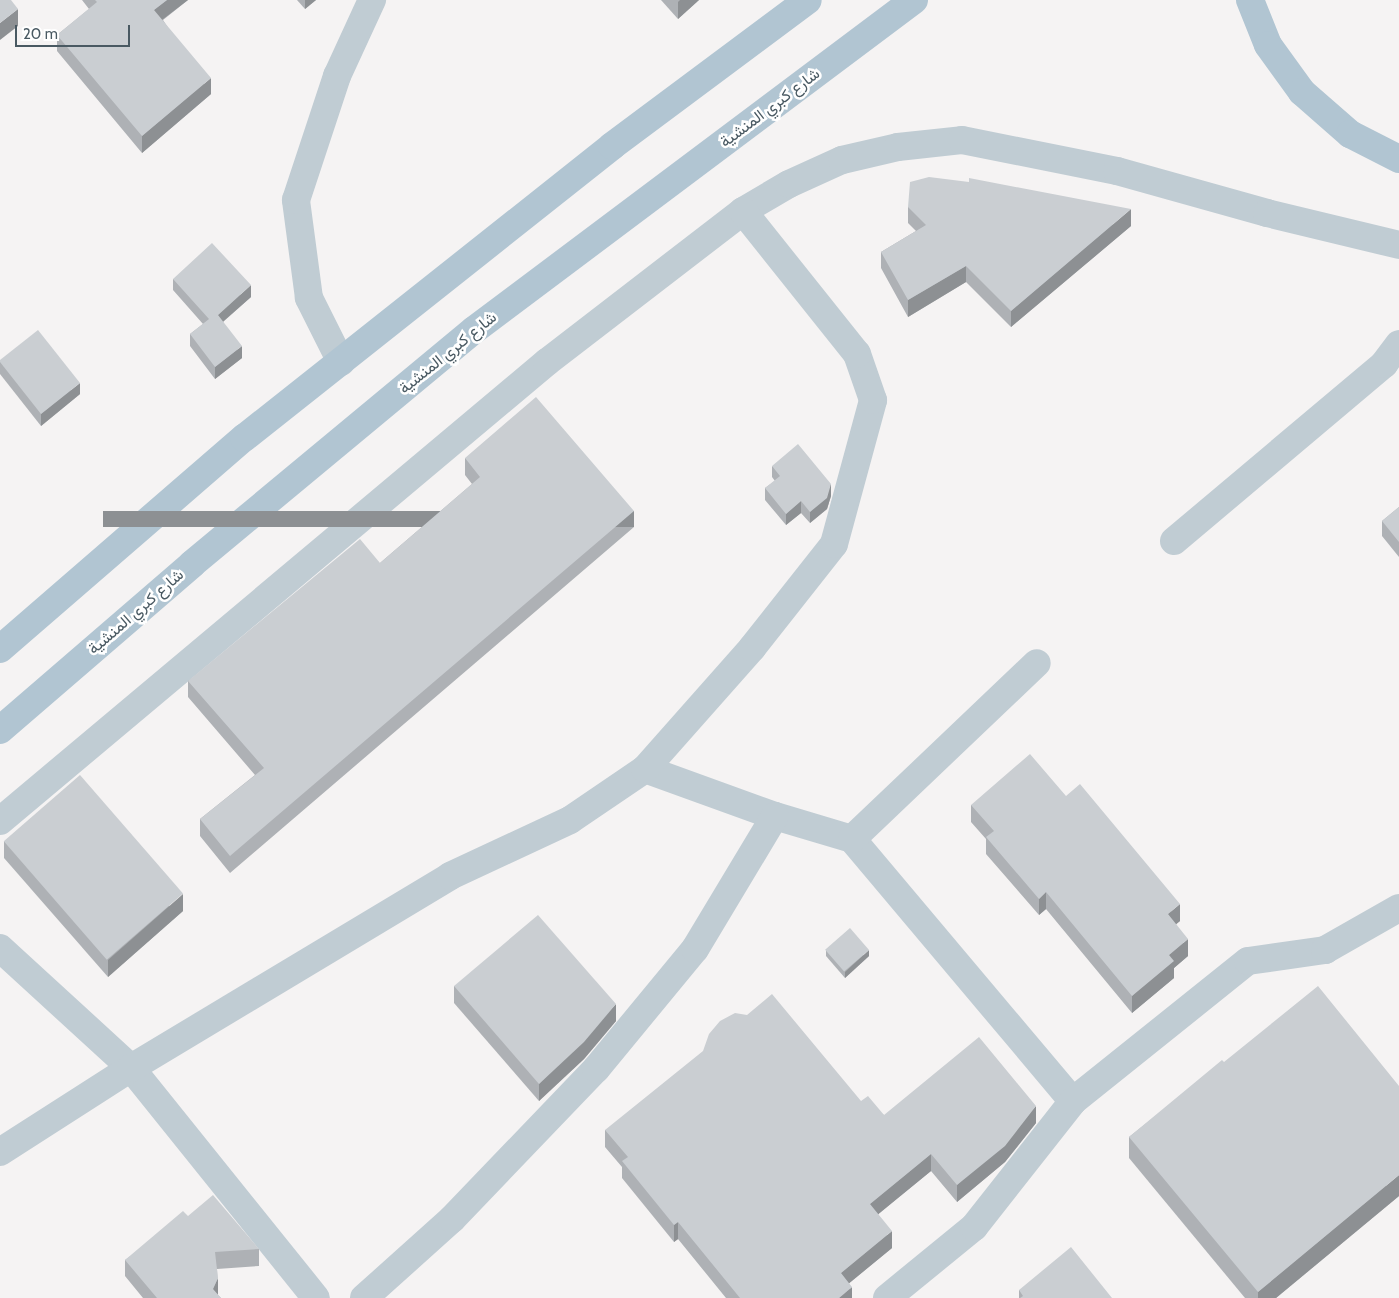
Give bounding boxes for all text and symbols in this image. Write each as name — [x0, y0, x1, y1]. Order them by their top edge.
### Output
scale bar — [18, 15, 132, 47]
text: 20 m — [23, 25, 58, 43]
street label: شارع كبري المنشية — [716, 64, 824, 152]
street label: شارع كبري المنشية — [395, 308, 501, 398]
street label: شارع كبري المنشية — [84, 565, 188, 659]

